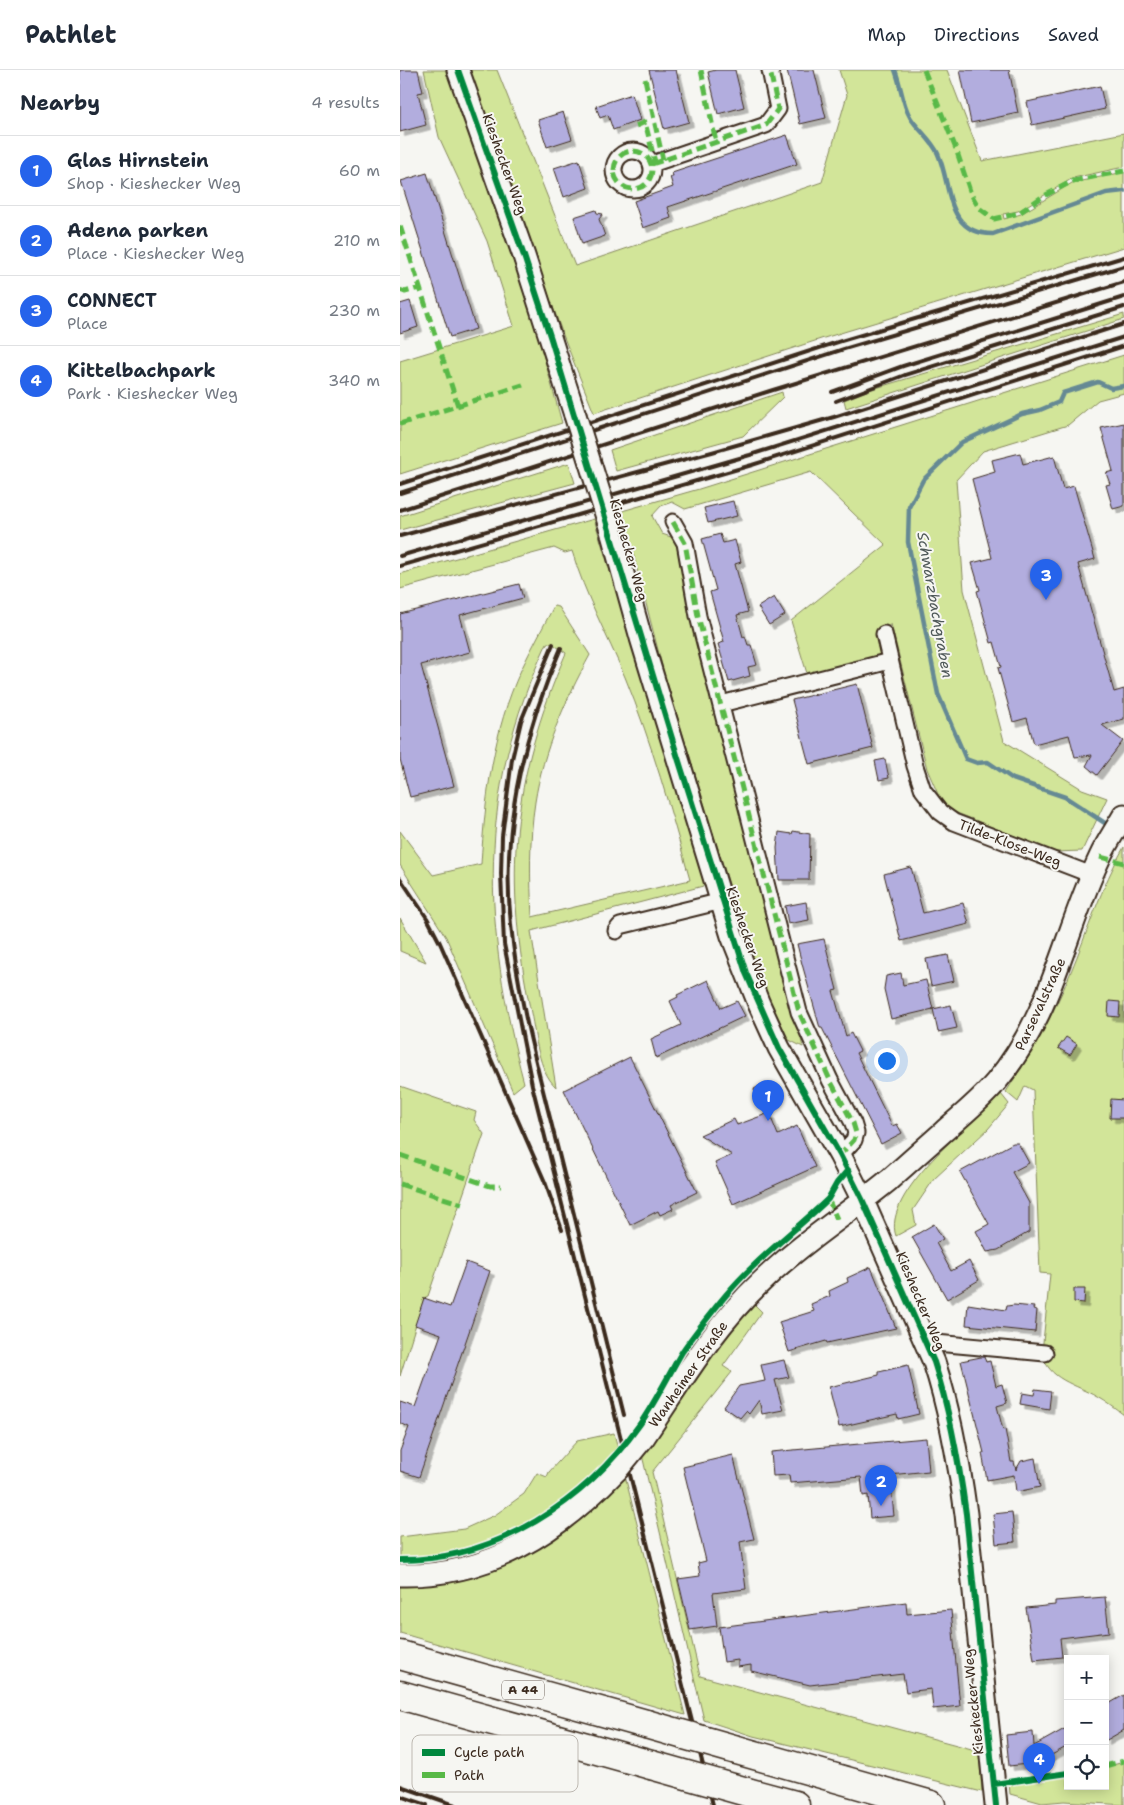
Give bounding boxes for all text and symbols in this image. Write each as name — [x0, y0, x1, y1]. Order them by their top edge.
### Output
text: Pathlet — [25, 19, 116, 51]
text: Map — [868, 23, 906, 47]
text: Directions — [934, 23, 1020, 47]
text: Saved — [1048, 23, 1099, 47]
text: Nearby — [20, 89, 100, 117]
text: 4 results — [311, 92, 380, 113]
street label: Kieshecker Weg — [478, 111, 532, 217]
text: Glas Hirnstein — [67, 148, 209, 173]
text: 1 — [32, 160, 40, 181]
text: 60 m — [339, 160, 380, 181]
text: Shop · Kieshecker Weg — [67, 173, 241, 194]
text: Adena parken — [67, 218, 208, 243]
text: 2 — [30, 230, 42, 251]
text: 210 m — [333, 230, 380, 251]
text: Place · Kieshecker Weg — [67, 243, 244, 264]
text: CONNECT — [67, 288, 157, 313]
text: 3 — [30, 300, 42, 321]
text: 230 m — [328, 300, 380, 321]
text: Place — [67, 313, 108, 334]
text: Kittelbachpark — [67, 358, 216, 383]
text: 4 — [30, 370, 42, 391]
text: 340 m — [328, 370, 380, 391]
text: Park · Kieshecker Weg — [67, 383, 238, 404]
street label: Kieshecker Weg — [606, 497, 652, 603]
water label: Schwarzbachgraben — [912, 530, 958, 680]
pin: 3 — [1030, 559, 1062, 600]
street label: Tilde-Klose-Weg — [956, 815, 1064, 871]
street label: Kieshecker Weg — [722, 884, 774, 990]
street label: Parsevalstraße — [1011, 955, 1069, 1053]
your location — [874, 1048, 900, 1074]
pin: 1 — [752, 1080, 784, 1121]
street label: Kieshecker Weg — [892, 1249, 950, 1353]
street label: Wanheimer Straße — [644, 1317, 732, 1431]
pin: 2 — [865, 1465, 897, 1506]
street label: Kieshecker Weg — [959, 1648, 987, 1756]
map controls — [1064, 1655, 1109, 1790]
button: + — [1064, 1655, 1109, 1700]
road number: A 44 — [502, 1680, 544, 1700]
button: − — [1064, 1700, 1109, 1745]
legend — [412, 1735, 578, 1792]
text: Cycle path — [454, 1743, 525, 1761]
pin: 4 — [1023, 1743, 1055, 1784]
button: locate — [1064, 1745, 1109, 1790]
text: Path — [454, 1766, 485, 1784]

